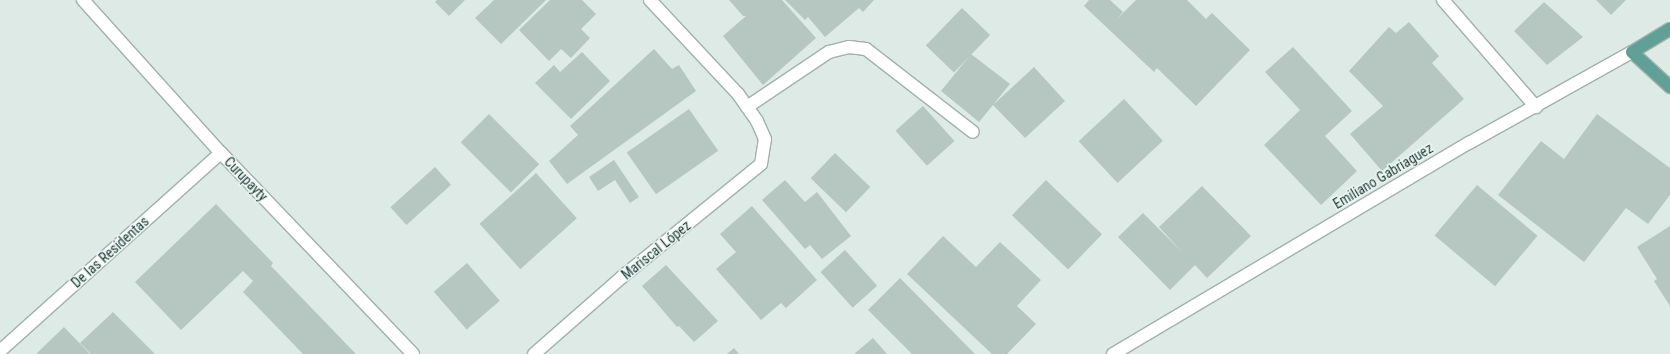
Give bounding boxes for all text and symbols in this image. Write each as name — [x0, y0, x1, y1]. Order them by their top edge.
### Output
street label: Emiliano Gabriaguez — [1330, 140, 1436, 212]
street label: Curupayty — [221, 153, 271, 205]
street label: De las Residentas — [68, 213, 152, 291]
street label: Mariscal López — [618, 217, 694, 283]

